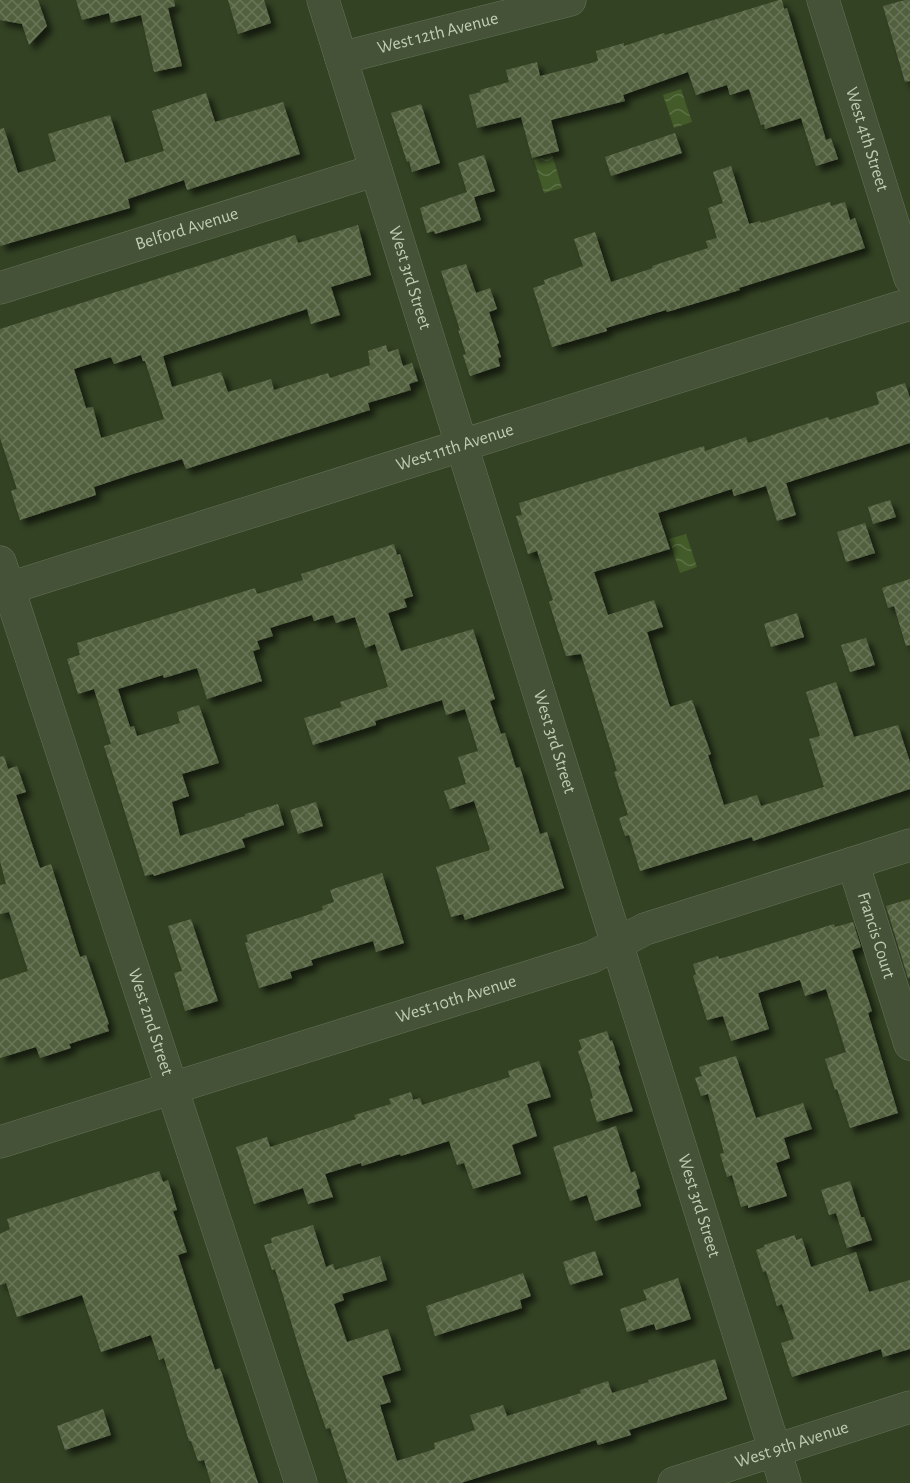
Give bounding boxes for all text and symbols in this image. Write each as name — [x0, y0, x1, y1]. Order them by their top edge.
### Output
street label: West 12th Avenue — [376, 9, 500, 57]
street label: West 4th Street — [842, 85, 891, 194]
street label: Belford Avenue — [133, 205, 241, 254]
street label: West 3rd Street — [385, 224, 434, 332]
street label: West 11th Avenue — [394, 421, 516, 474]
street label: West 3rd Street — [530, 688, 579, 796]
street label: Francis Court — [854, 890, 898, 981]
street label: West 2nd Street — [125, 966, 176, 1078]
street label: West 10th Avenue — [394, 972, 519, 1027]
street label: West 3rd Street — [674, 1152, 723, 1260]
street label: West 9th Avenue — [733, 1418, 851, 1472]

